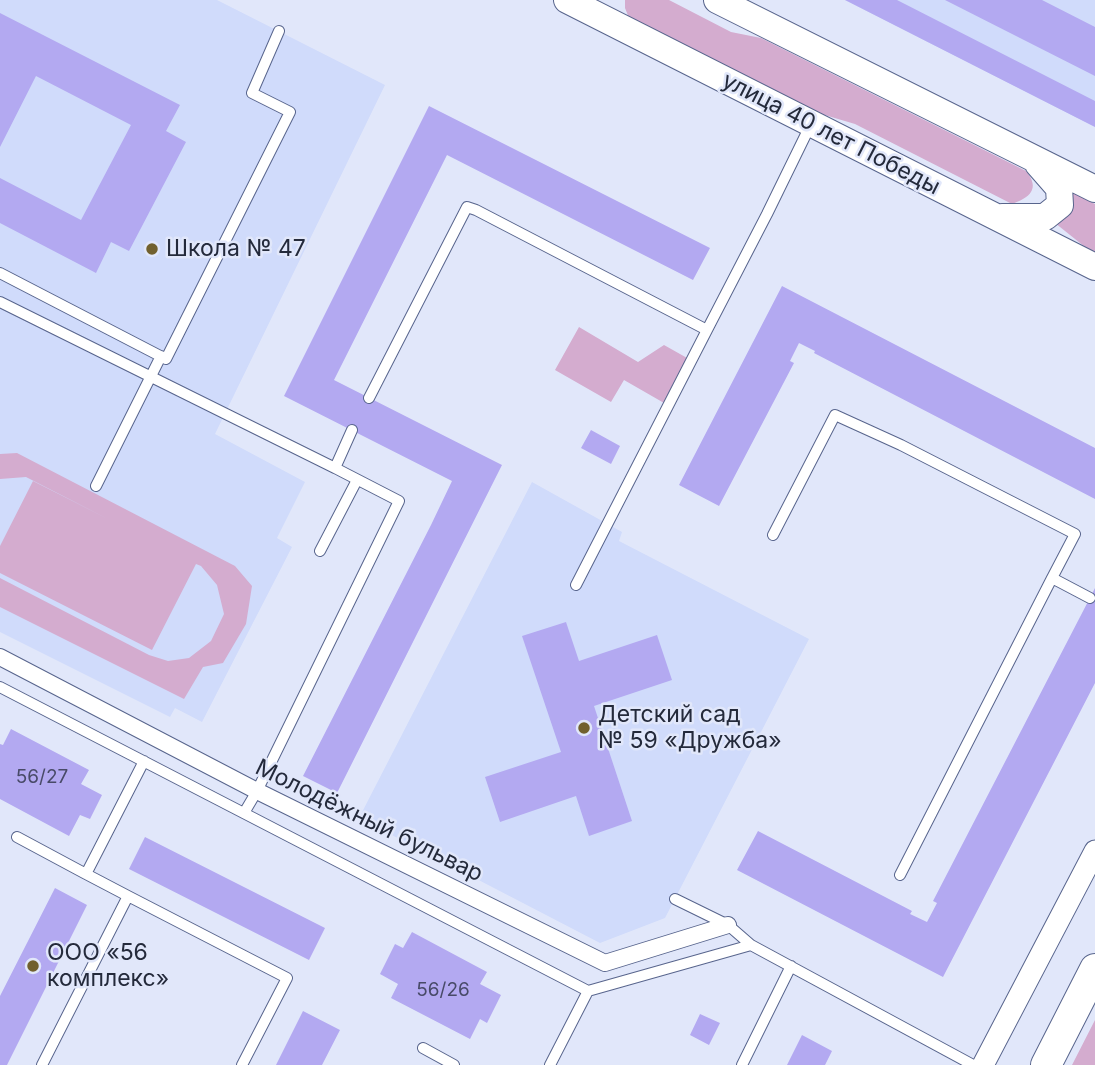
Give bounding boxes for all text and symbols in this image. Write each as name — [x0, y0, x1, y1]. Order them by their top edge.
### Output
street label: улица 40 лет Победы — [717, 67, 945, 201]
place label: Школа № 47 — [166, 235, 306, 263]
marker: Школа № 47 — [144, 241, 160, 257]
place label: Детский сад № 59 «Дружба» — [598, 701, 782, 755]
marker: Детский сад № 59 «Дружба» — [576, 720, 592, 736]
street label: Молодёжный бульвар — [251, 754, 487, 888]
house number: 56/27 — [16, 766, 68, 788]
place label: ООО «56 комплекс» — [47, 939, 169, 993]
marker: ООО «56 комплекс» — [25, 958, 41, 974]
house number: 56/26 — [416, 979, 470, 1001]

